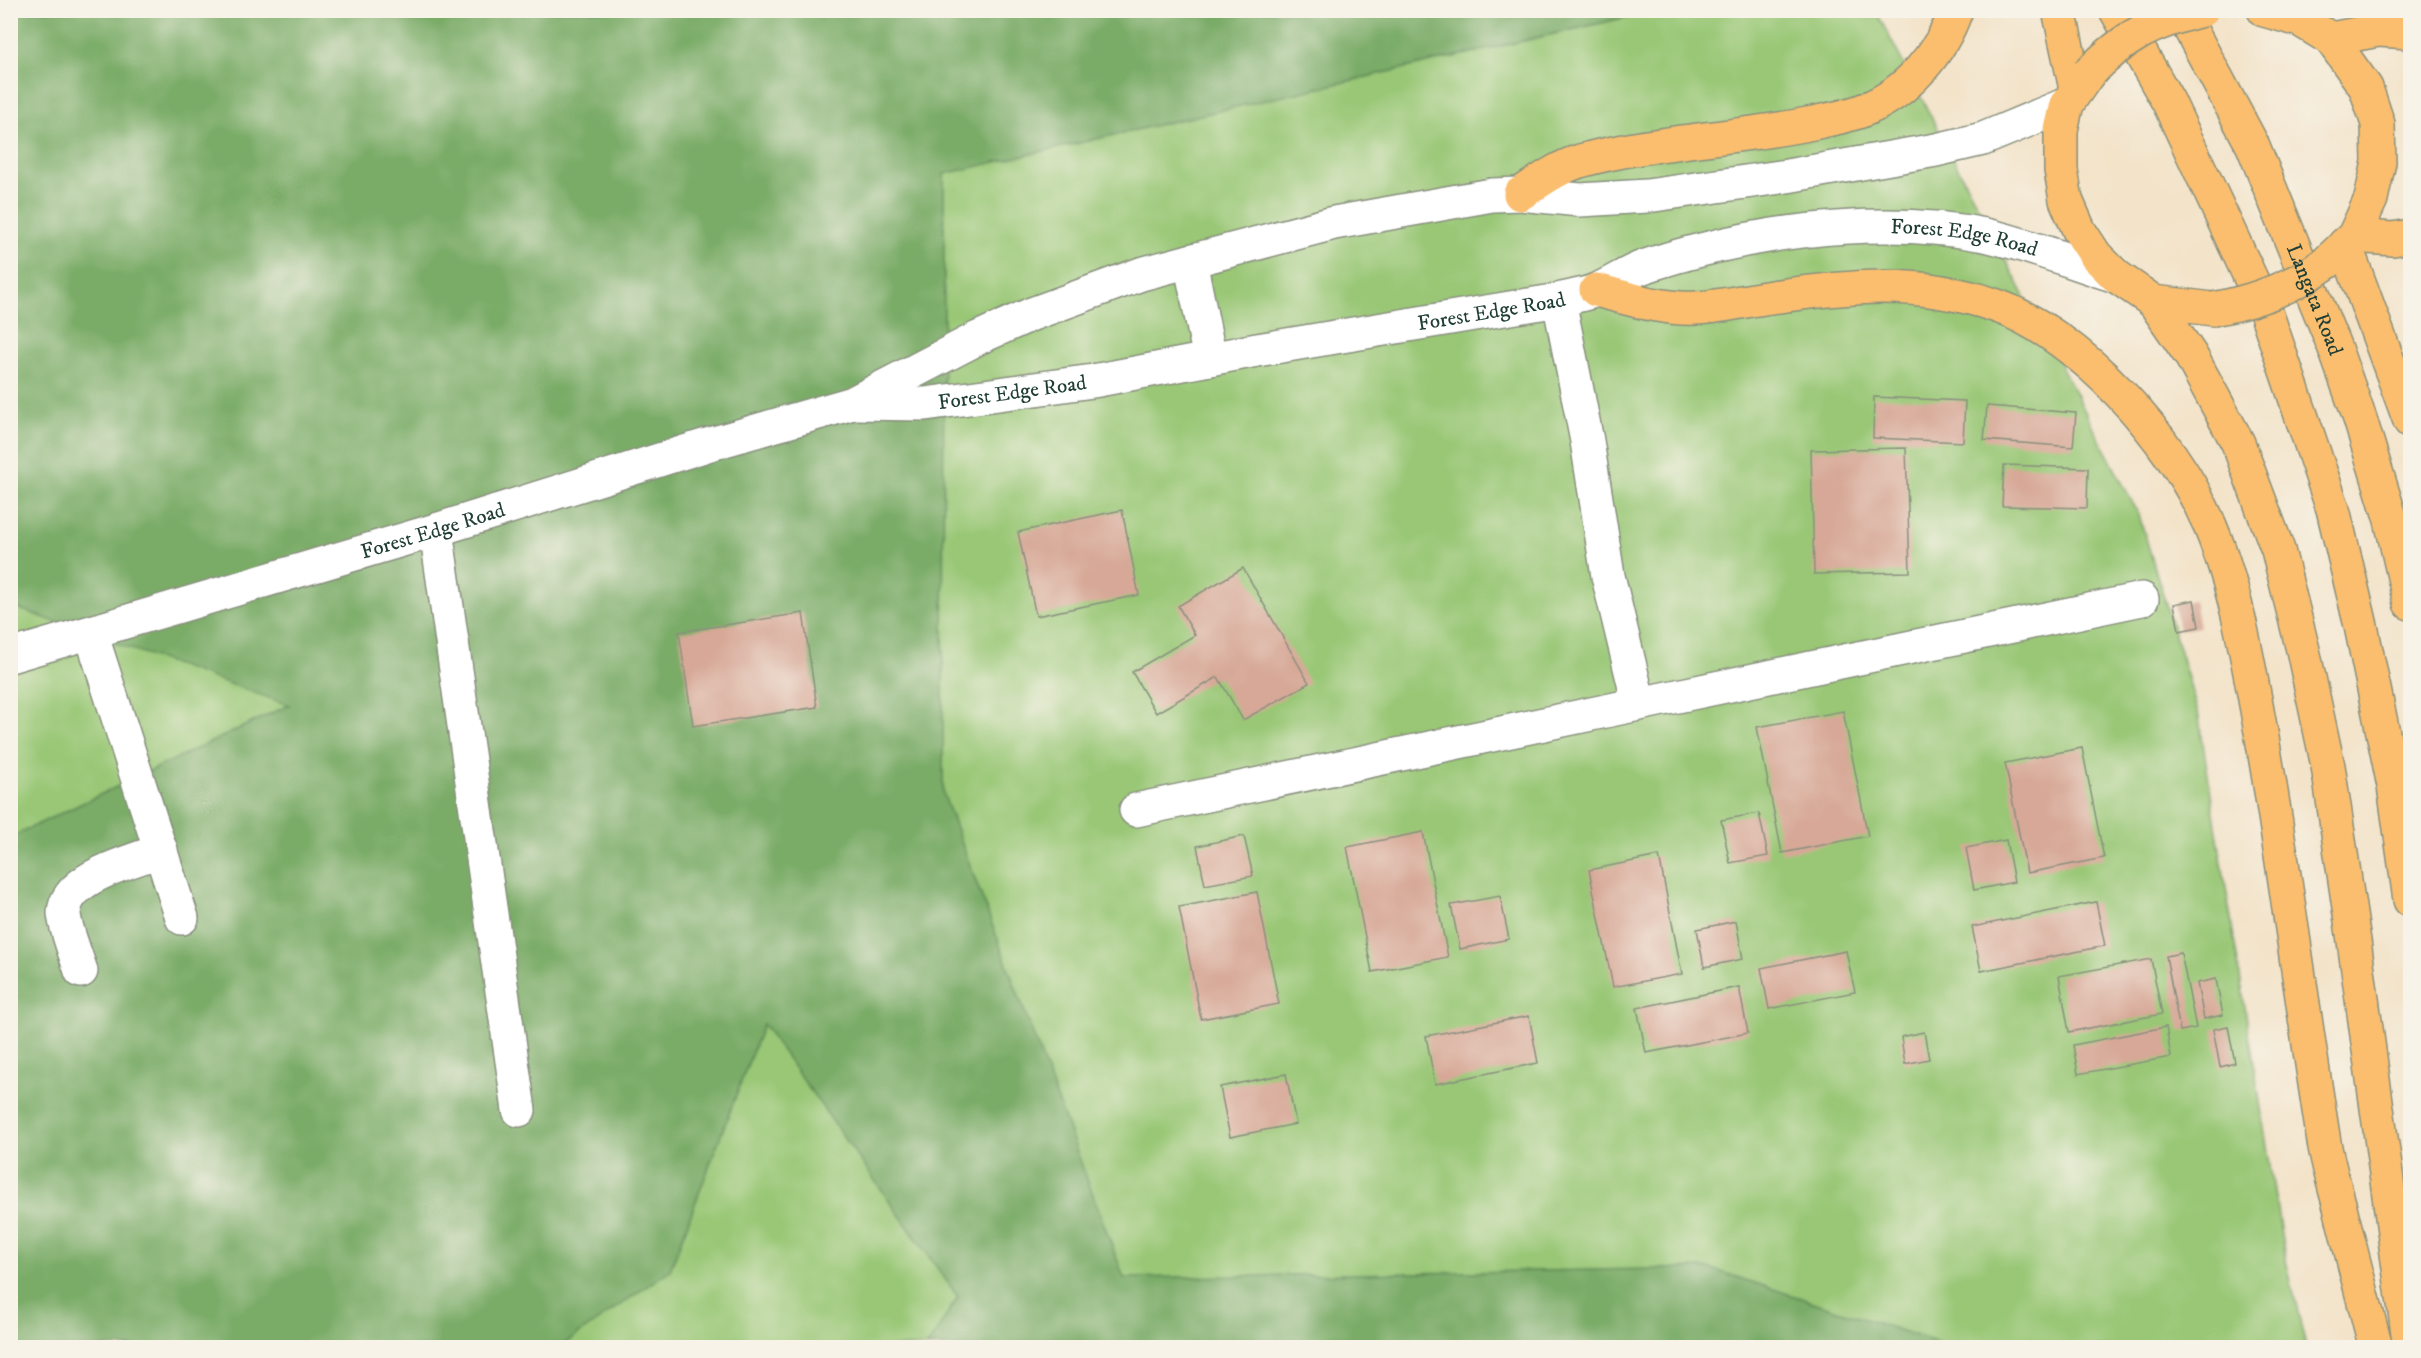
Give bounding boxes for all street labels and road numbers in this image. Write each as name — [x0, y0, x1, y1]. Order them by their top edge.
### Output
street label: Forest Edge Road — [1890, 214, 2041, 263]
street label: Langata Road — [2280, 240, 2348, 359]
street label: Forest Edge Road — [1416, 287, 1569, 337]
street label: Forest Edge Road — [937, 370, 1089, 416]
street label: Forest Edge Road — [358, 497, 509, 566]

